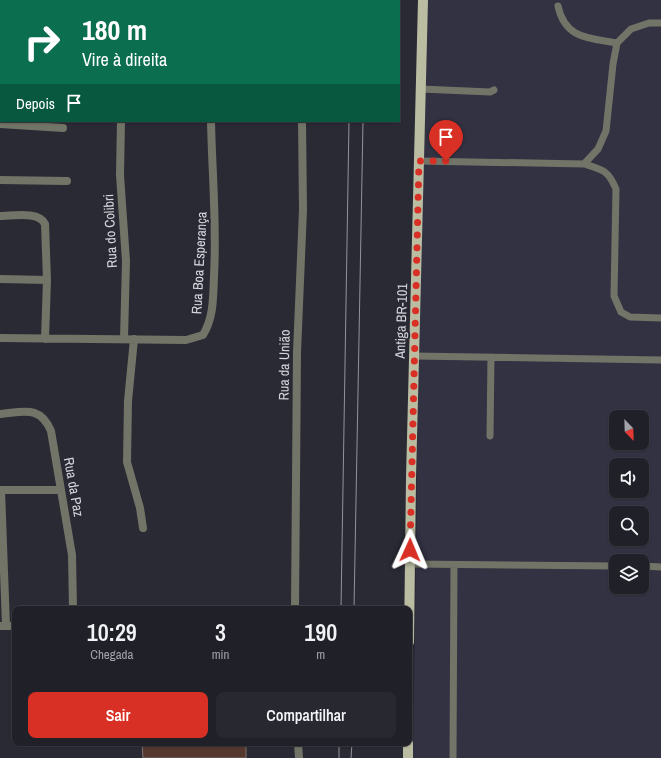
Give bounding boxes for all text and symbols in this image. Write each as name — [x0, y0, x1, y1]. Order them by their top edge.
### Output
text: 180 m — [82, 11, 147, 49]
icon: right — [16, 16, 68, 68]
text: Vire à direita — [82, 47, 167, 72]
icon: arrive — [63, 92, 85, 114]
text: Depois — [16, 93, 55, 114]
pin — [429, 120, 463, 161]
icon: arrive — [435, 126, 457, 148]
street label: Rua do Colibri — [99, 194, 121, 268]
street label: Rua Boa Esperança — [187, 211, 211, 315]
street label: Antiga BR-101 — [391, 282, 411, 360]
street label: Rua da União — [274, 329, 294, 401]
north arrow — [609, 410, 649, 450]
map controls — [609, 410, 649, 594]
street label: Rua da Paz — [60, 456, 88, 518]
button: sound — [609, 458, 649, 498]
button: search — [609, 506, 649, 546]
position arrow — [389, 529, 431, 571]
button: layers — [609, 554, 649, 594]
text: 10:29 — [87, 616, 137, 648]
text: 3 — [215, 616, 226, 648]
text: 190 — [304, 616, 337, 648]
text: Chegada — [90, 646, 133, 663]
text: min — [212, 646, 229, 663]
text: m — [316, 646, 325, 663]
button: Sair — [28, 692, 208, 738]
button: Compartilhar — [216, 692, 396, 738]

